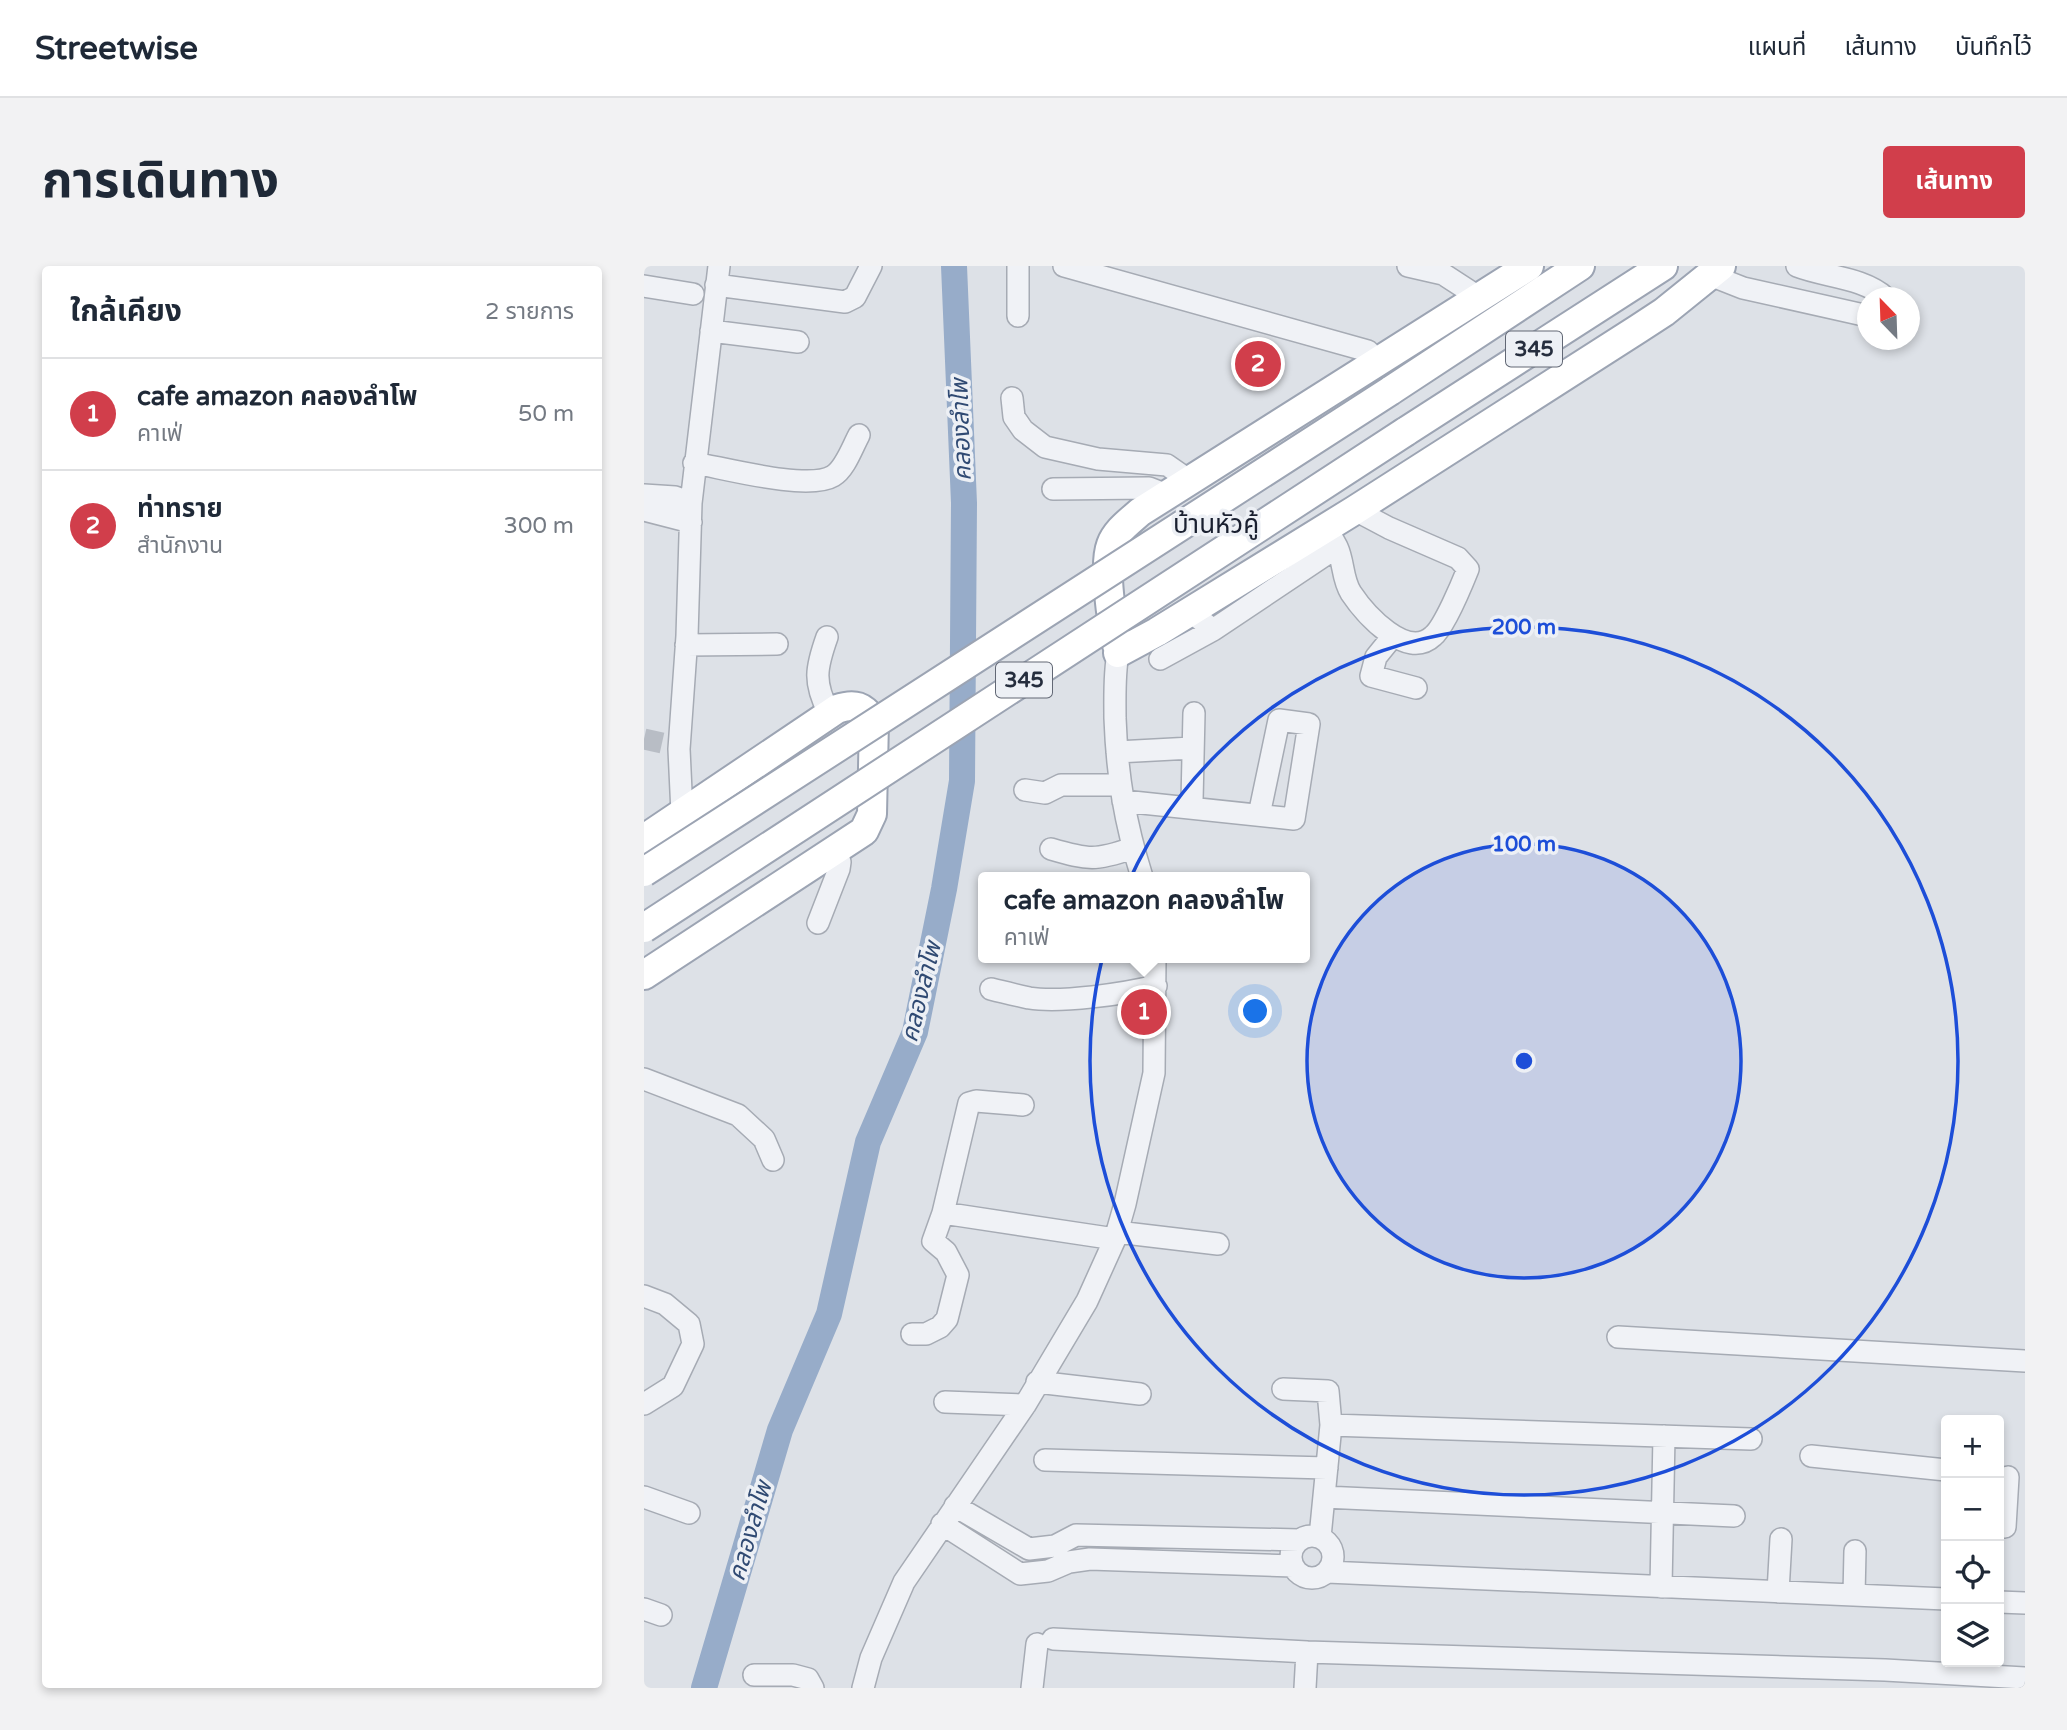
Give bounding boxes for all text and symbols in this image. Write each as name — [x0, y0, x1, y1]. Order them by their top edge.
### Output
text: Streetwise — [35, 29, 198, 68]
text: แผนที่ — [1748, 33, 1806, 62]
text: เส้นทาง — [1844, 33, 1917, 62]
text: บันทึกไว้ — [1955, 33, 2032, 62]
button: เส้นทาง — [1883, 146, 2025, 218]
text: การเดินทาง — [42, 152, 279, 211]
north arrow — [1857, 287, 1920, 350]
text: ใกล้เคียง — [70, 293, 182, 330]
text: 2 รายการ — [485, 298, 574, 326]
road number: 345 — [1506, 332, 1562, 366]
pin: 2 — [1235, 338, 1281, 390]
water label: คลองลำโพ — [945, 376, 978, 482]
text: cafe amazon คลองลำโพ — [137, 381, 417, 412]
text: 1 — [86, 400, 100, 428]
text: 50 m — [518, 400, 574, 428]
text: คาเฟ่ — [137, 420, 183, 448]
text: ท่าทราย — [137, 493, 223, 524]
district label: บ้านหัวคู้ — [1173, 509, 1259, 540]
text: 2 — [86, 512, 100, 540]
text: 300 m — [504, 512, 574, 540]
text: สำนักงาน — [137, 532, 223, 560]
text: 200 m — [1492, 615, 1556, 640]
road number: 345 — [996, 662, 1052, 698]
text: 100 m — [1492, 832, 1556, 857]
popup — [978, 872, 1310, 963]
text: cafe amazon คลองลำโพ — [1004, 885, 1284, 916]
text: คาเฟ่ — [1004, 924, 1049, 952]
water label: คลองลำโพ — [895, 937, 948, 1045]
pin: 1 — [1121, 986, 1167, 1038]
your location — [1238, 994, 1272, 1028]
centre of rings — [1512, 1049, 1536, 1073]
map controls — [1941, 1415, 2004, 1667]
button: + — [1941, 1415, 2004, 1478]
water label: คลองลำโพ — [722, 1476, 779, 1584]
button: − — [1941, 1478, 2004, 1541]
button: locate — [1941, 1541, 2004, 1604]
button: layers — [1941, 1604, 2004, 1667]

